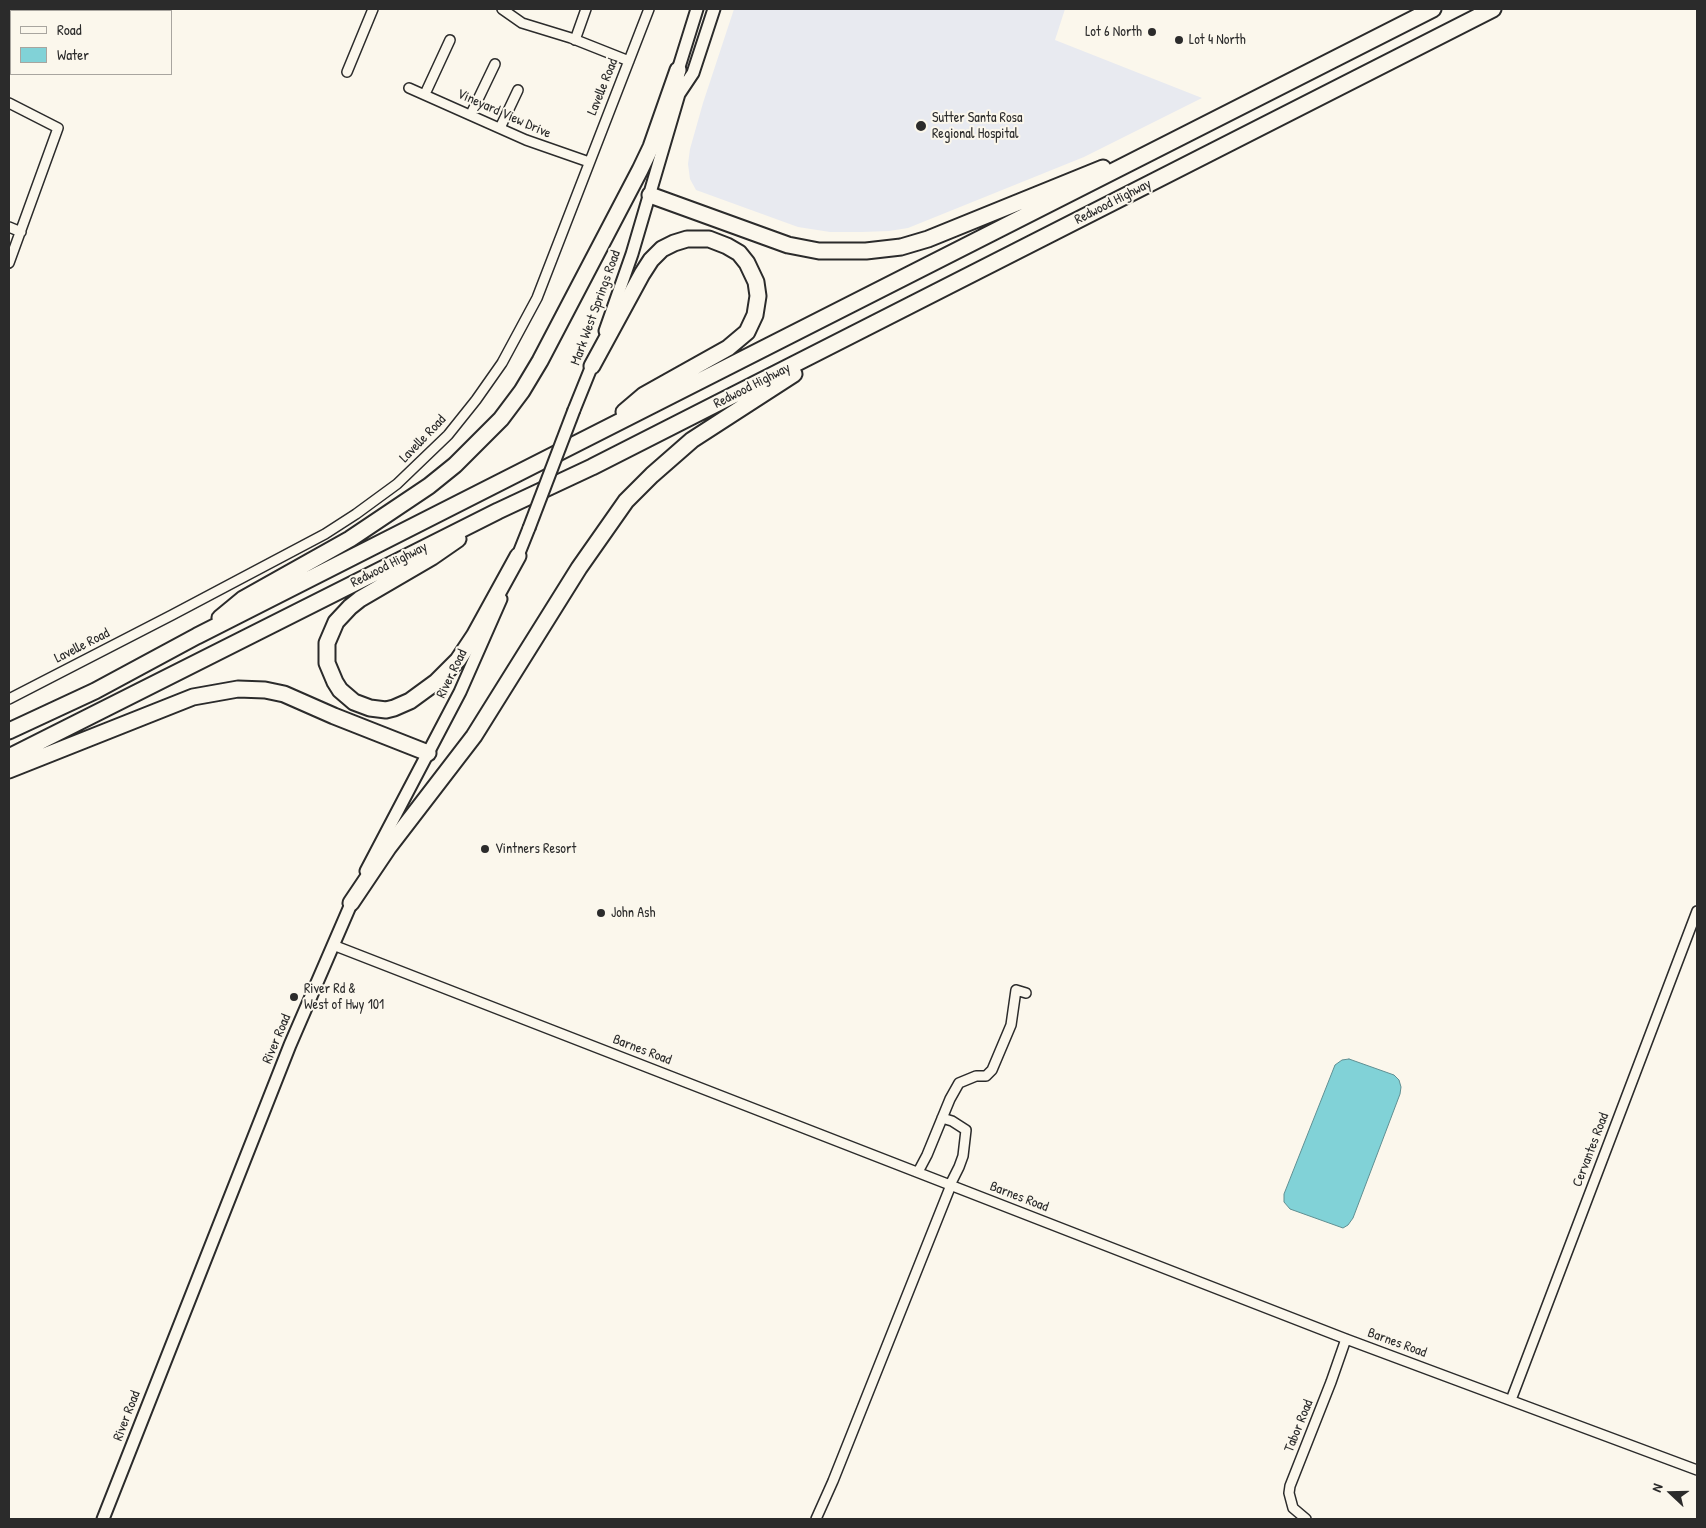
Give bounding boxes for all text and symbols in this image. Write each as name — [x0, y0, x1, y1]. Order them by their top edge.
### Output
legend — [10, 10, 172, 75]
text: Road — [57, 19, 82, 40]
place label: Lot 6 North — [1085, 24, 1142, 40]
marker: Lot 6 North — [1146, 26, 1158, 38]
place label: Lot 4 North — [1189, 32, 1246, 48]
marker: Lot 4 North — [1173, 34, 1185, 46]
text: Water — [57, 44, 89, 65]
street label: Lavelle Road — [584, 56, 622, 118]
street label: Vineyard View Drive — [454, 86, 554, 142]
place label: Sutter Santa Rosa Regional Hospital — [932, 110, 1022, 142]
marker: Sutter Santa Rosa Regional Hospital — [914, 119, 928, 133]
street label: Redwood Highway — [1072, 176, 1154, 228]
street label: Mark West Springs Road — [567, 248, 625, 368]
street label: Redwood Highway — [711, 360, 793, 412]
street label: Lavelle Road — [396, 412, 450, 466]
street label: Redwood Highway — [348, 539, 430, 591]
street label: Lavelle Road — [52, 625, 112, 667]
street label: River Road — [433, 647, 471, 701]
place label: Vintners Resort — [495, 841, 576, 857]
marker: Vintners Resort — [479, 843, 491, 855]
place label: John Ash — [611, 905, 655, 921]
marker: John Ash — [595, 907, 607, 919]
place label: River Rd & West of Hwy 101 — [304, 981, 384, 1014]
marker: River Rd & West of Hwy 101 — [288, 991, 300, 1003]
street label: River Road — [259, 1012, 295, 1066]
street label: Barnes Road — [610, 1031, 674, 1069]
street label: Cervantes Road — [1569, 1111, 1613, 1189]
street label: Barnes Road — [987, 1178, 1051, 1216]
street label: Barnes Road — [1365, 1325, 1429, 1361]
street label: River Road — [110, 1389, 144, 1443]
street label: Tabor Road — [1281, 1397, 1317, 1455]
north arrow — [1646, 1468, 1696, 1518]
text: N — [1646, 1481, 1667, 1494]

